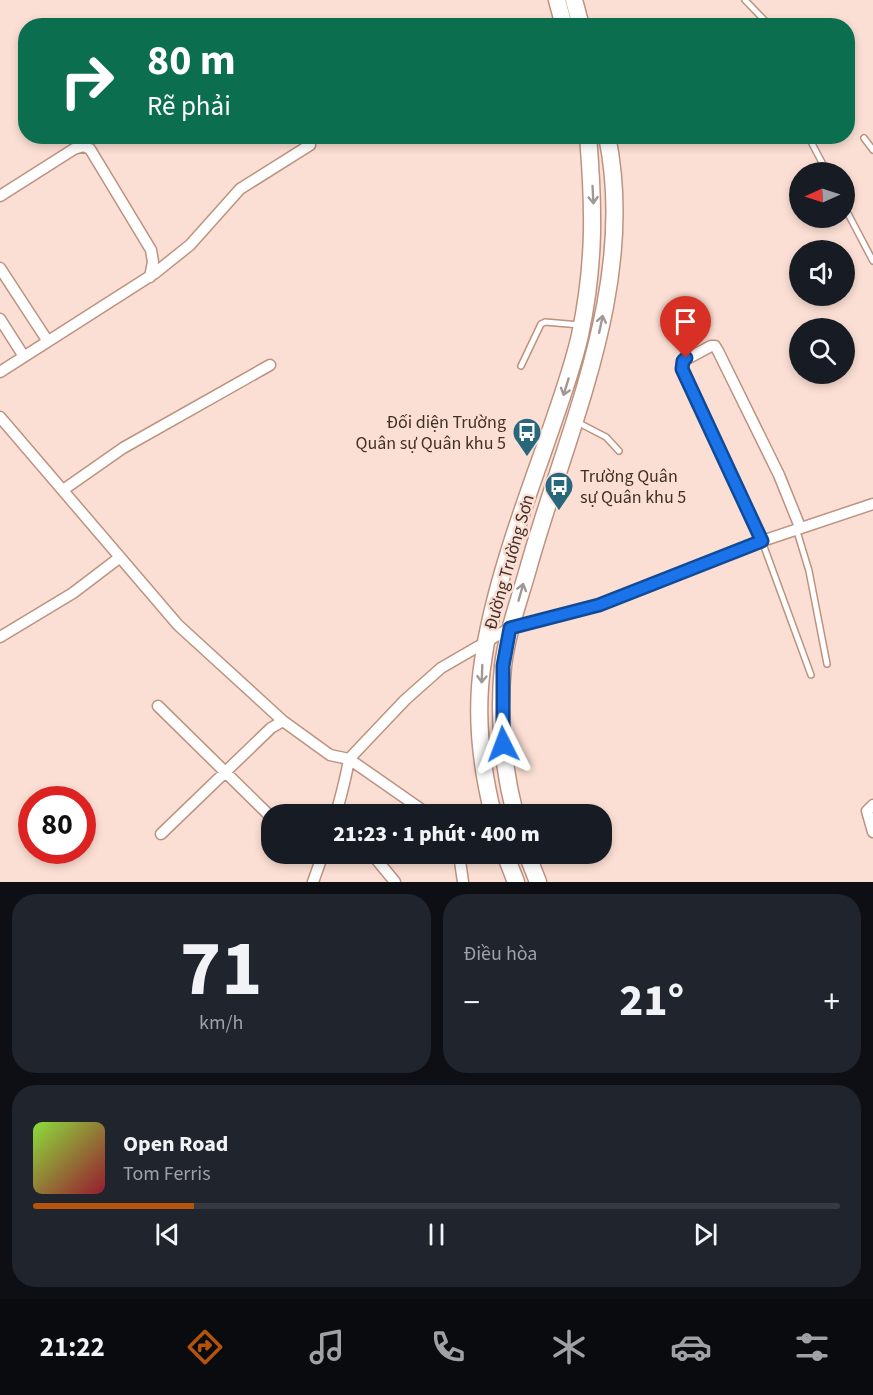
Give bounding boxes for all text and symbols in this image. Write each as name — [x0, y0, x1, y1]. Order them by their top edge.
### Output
text: 80 m — [147, 31, 236, 91]
icon: right — [48, 42, 126, 120]
text: Rẽ phải — [147, 87, 231, 126]
north arrow — [789, 162, 855, 228]
map controls — [789, 162, 855, 384]
one-way arrow — [587, 184, 598, 204]
button: sound — [789, 240, 855, 306]
pin — [660, 296, 711, 358]
icon: arrive — [669, 305, 702, 338]
one-way arrow — [596, 315, 607, 335]
button: search — [789, 318, 855, 384]
one-way arrow — [560, 377, 571, 396]
place label: Đối diện Trường Quân sự Quân khu 5 — [356, 410, 506, 456]
bus stop icon: Đối diện Trường Quân sự Quân khu 5 — [511, 416, 543, 458]
place label: Trường Quân sự Quân khu 5 — [580, 464, 686, 510]
bus stop icon: Trường Quân sự Quân khu 5 — [543, 470, 575, 512]
street label: Đường Trường Sơn — [478, 491, 541, 633]
one-way arrow — [516, 582, 527, 601]
one-way arrow — [476, 664, 488, 684]
position arrow — [471, 712, 535, 776]
speed limit sign: 80 — [18, 786, 96, 864]
text: 21:23 · 1 phút · 400 m — [333, 818, 540, 850]
text: 71 — [180, 914, 262, 1025]
text: Điều hòa — [464, 940, 537, 968]
text: 21° — [619, 969, 684, 1033]
text: − — [464, 979, 480, 1026]
text: + — [824, 979, 840, 1026]
text: km/h — [199, 1009, 243, 1037]
text: Open Road — [123, 1128, 228, 1160]
text: Tom Ferris — [123, 1160, 211, 1188]
icon: previous — [151, 1218, 184, 1251]
icon: pause — [420, 1218, 453, 1251]
icon: next — [689, 1218, 722, 1251]
icon: directions — [184, 1326, 226, 1368]
icon: music — [306, 1326, 348, 1368]
icon: phone — [427, 1326, 469, 1368]
icon: climate — [548, 1326, 590, 1368]
icon: car — [670, 1326, 712, 1368]
icon: filters — [791, 1326, 833, 1368]
text: 21:22 — [40, 1328, 105, 1367]

